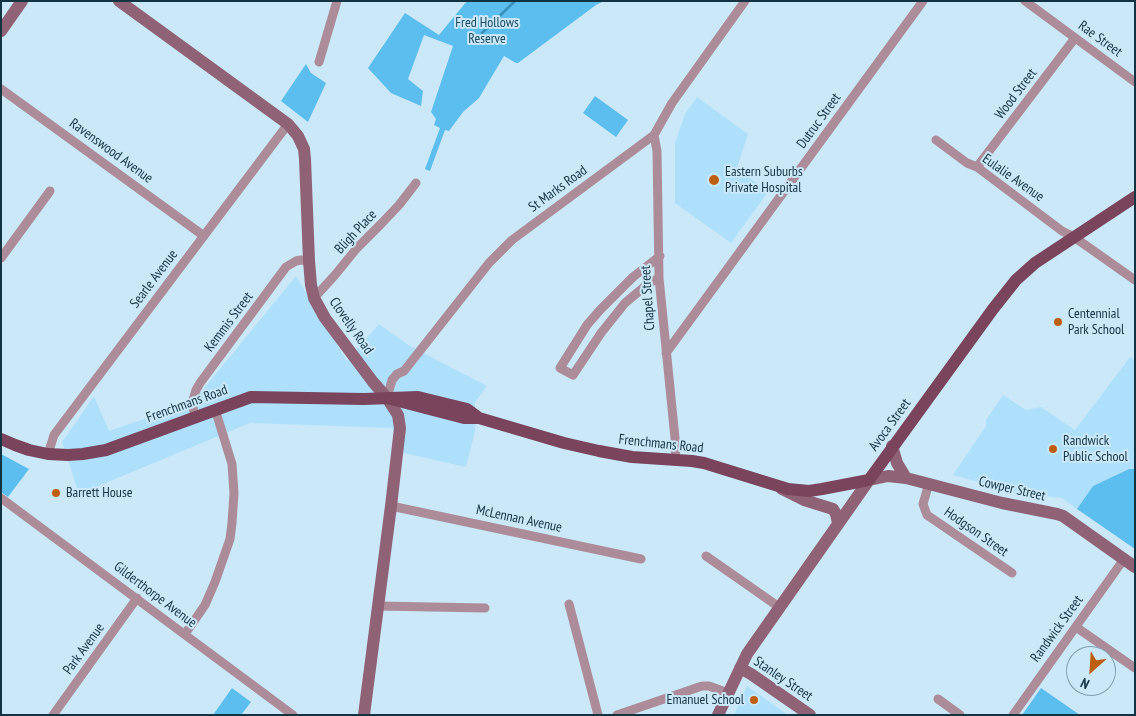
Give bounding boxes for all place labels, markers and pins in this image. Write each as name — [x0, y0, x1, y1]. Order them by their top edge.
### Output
place label: Eastern Suburbs Private Hospital — [725, 164, 803, 196]
marker: Eastern Suburbs Private Hospital — [707, 173, 721, 187]
place label: Centennial Park School — [1068, 306, 1124, 338]
marker: Centennial Park School — [1052, 316, 1064, 328]
place label: Randwick Public School — [1063, 433, 1128, 466]
marker: Randwick Public School — [1047, 443, 1059, 455]
place label: Barrett House — [66, 485, 132, 501]
marker: Barrett House — [50, 487, 62, 499]
place label: Emanuel School — [667, 692, 744, 708]
marker: Emanuel School — [748, 694, 760, 706]

